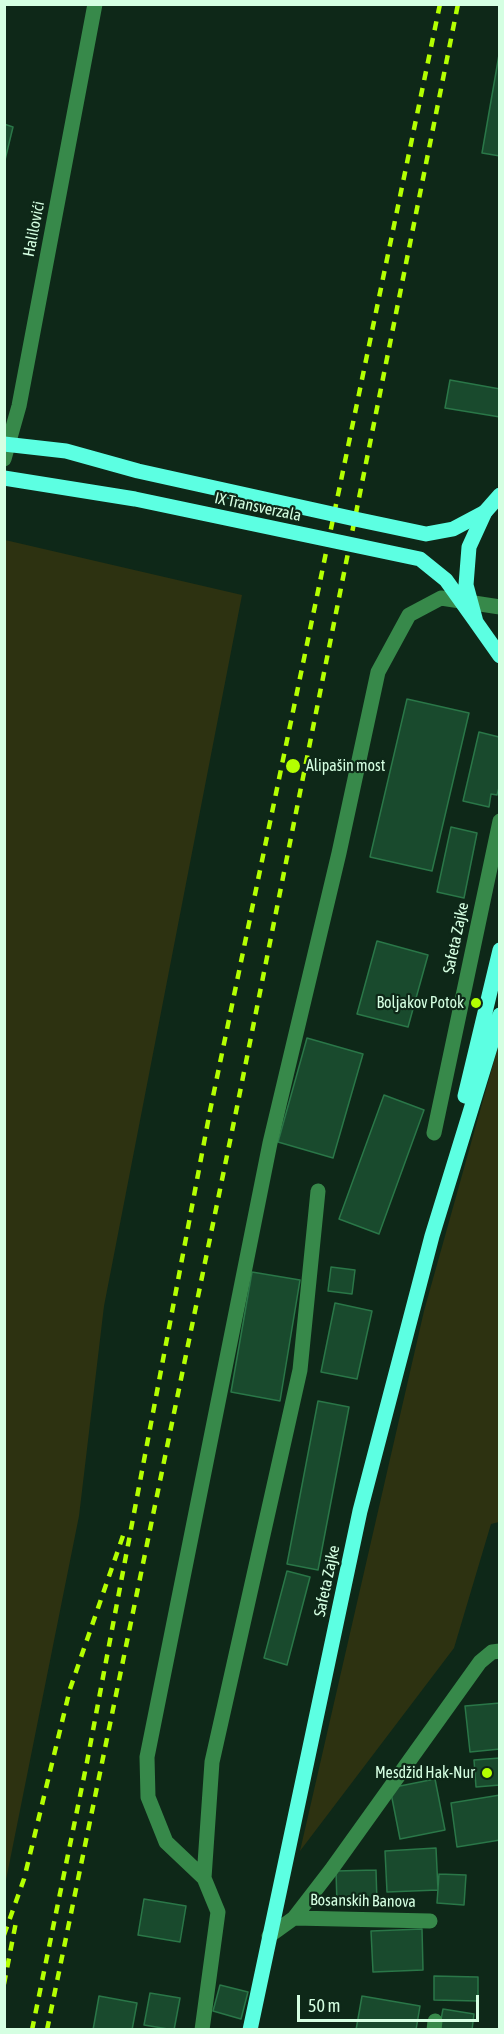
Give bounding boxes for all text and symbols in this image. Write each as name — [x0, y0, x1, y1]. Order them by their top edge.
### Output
street label: Halilovići — [19, 200, 49, 258]
street label: IX Transverzala — [213, 488, 303, 526]
place label: Alipašin most — [306, 756, 385, 776]
marker: Alipašin most — [284, 757, 302, 775]
street label: Safeta Zajke — [439, 901, 473, 975]
place label: Boljakov Potok — [376, 993, 464, 1013]
marker: Boljakov Potok — [469, 996, 483, 1010]
street label: Safeta Zajke — [310, 1544, 344, 1618]
place label: Mesdžid Hak-Nur — [375, 1763, 475, 1783]
marker: Mesdžid Hak-Nur — [480, 1766, 494, 1780]
street label: Bosanskih Banova — [310, 1890, 416, 1912]
scale bar — [300, 1983, 482, 2021]
text: 50 m — [308, 1995, 340, 2016]

